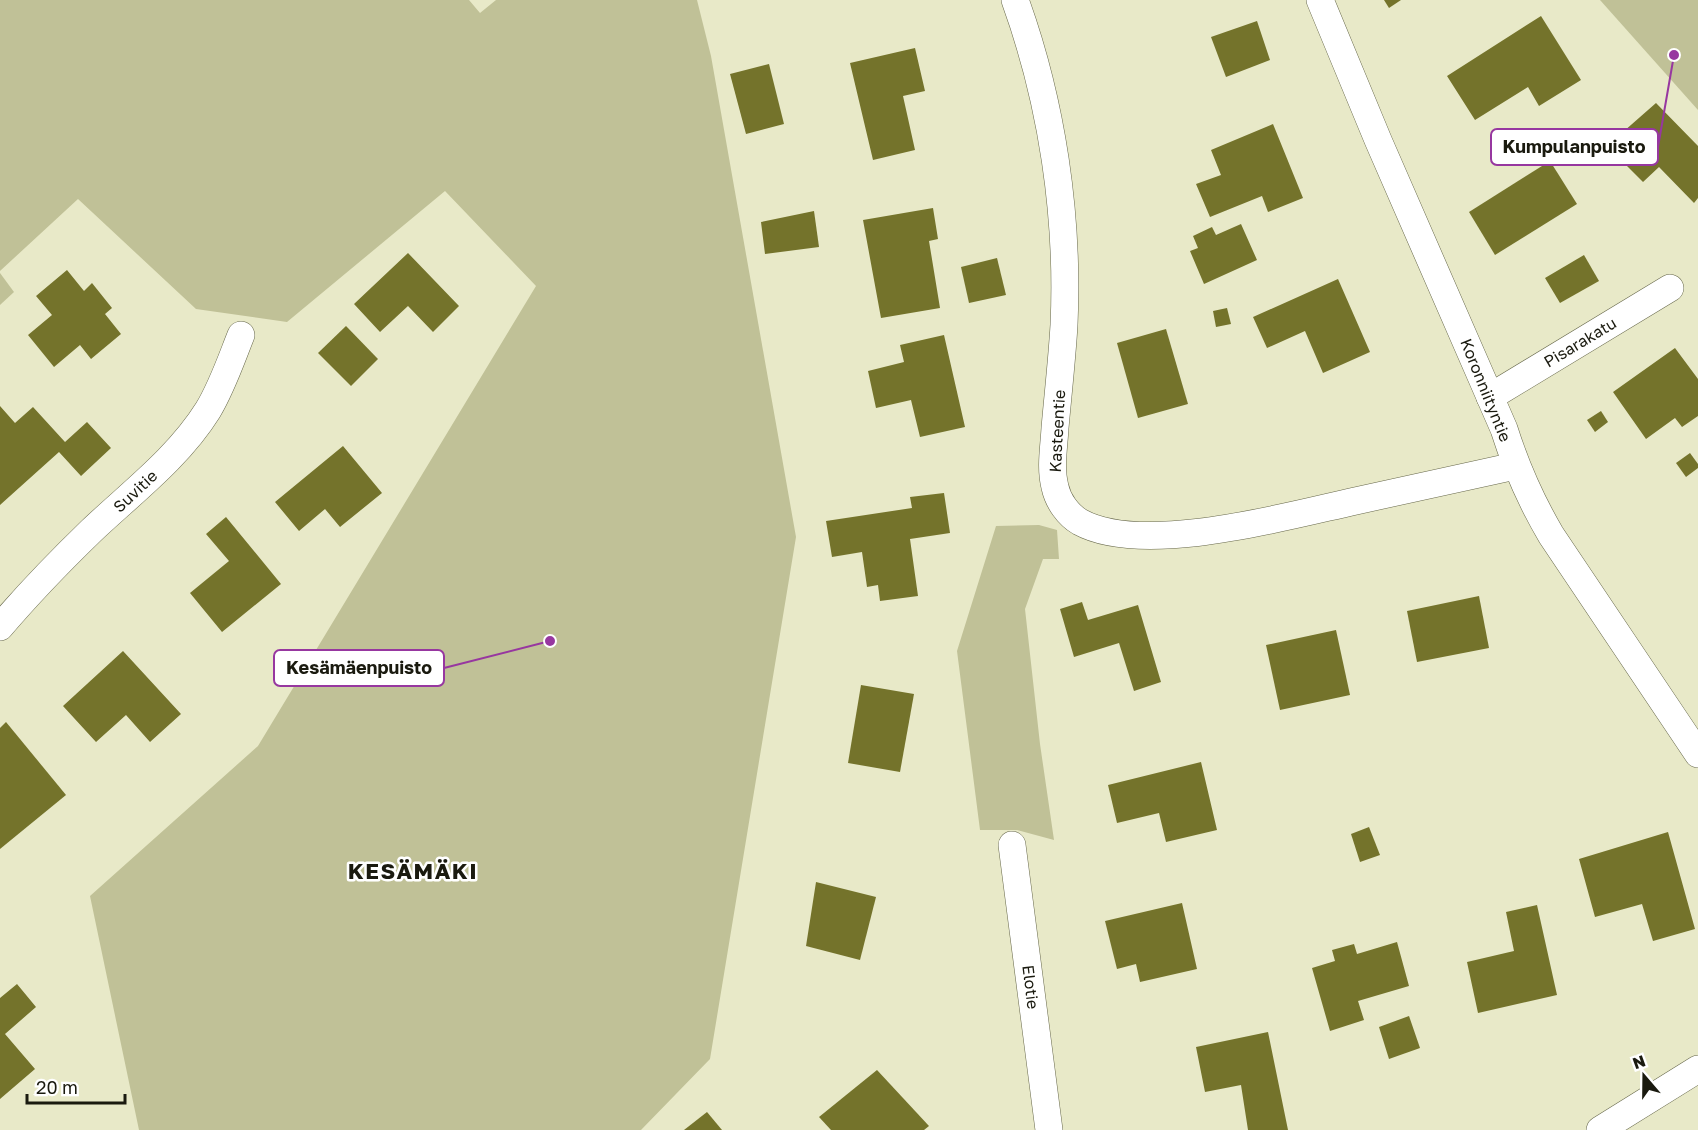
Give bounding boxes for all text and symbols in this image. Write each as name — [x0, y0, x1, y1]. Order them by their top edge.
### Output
callout: Kumpulanpuisto — [1491, 129, 1658, 165]
text: Kumpulanpuisto — [1502, 135, 1646, 157]
street label: Pisarakatu — [1540, 313, 1620, 371]
street label: Koronniityntie — [1456, 335, 1516, 445]
street label: Kasteentie — [1045, 389, 1069, 473]
street label: Suvitie — [109, 466, 161, 516]
callout: Kesämäenpuisto — [274, 650, 444, 686]
text: Kesämäenpuisto — [286, 656, 432, 678]
district label: KESÄMÄKI — [348, 857, 478, 884]
street label: Elotie — [1018, 964, 1044, 1010]
north arrow — [1614, 1046, 1674, 1106]
text: N — [1630, 1050, 1648, 1073]
scale bar — [27, 1067, 124, 1105]
text: 20 m — [36, 1076, 78, 1098]

